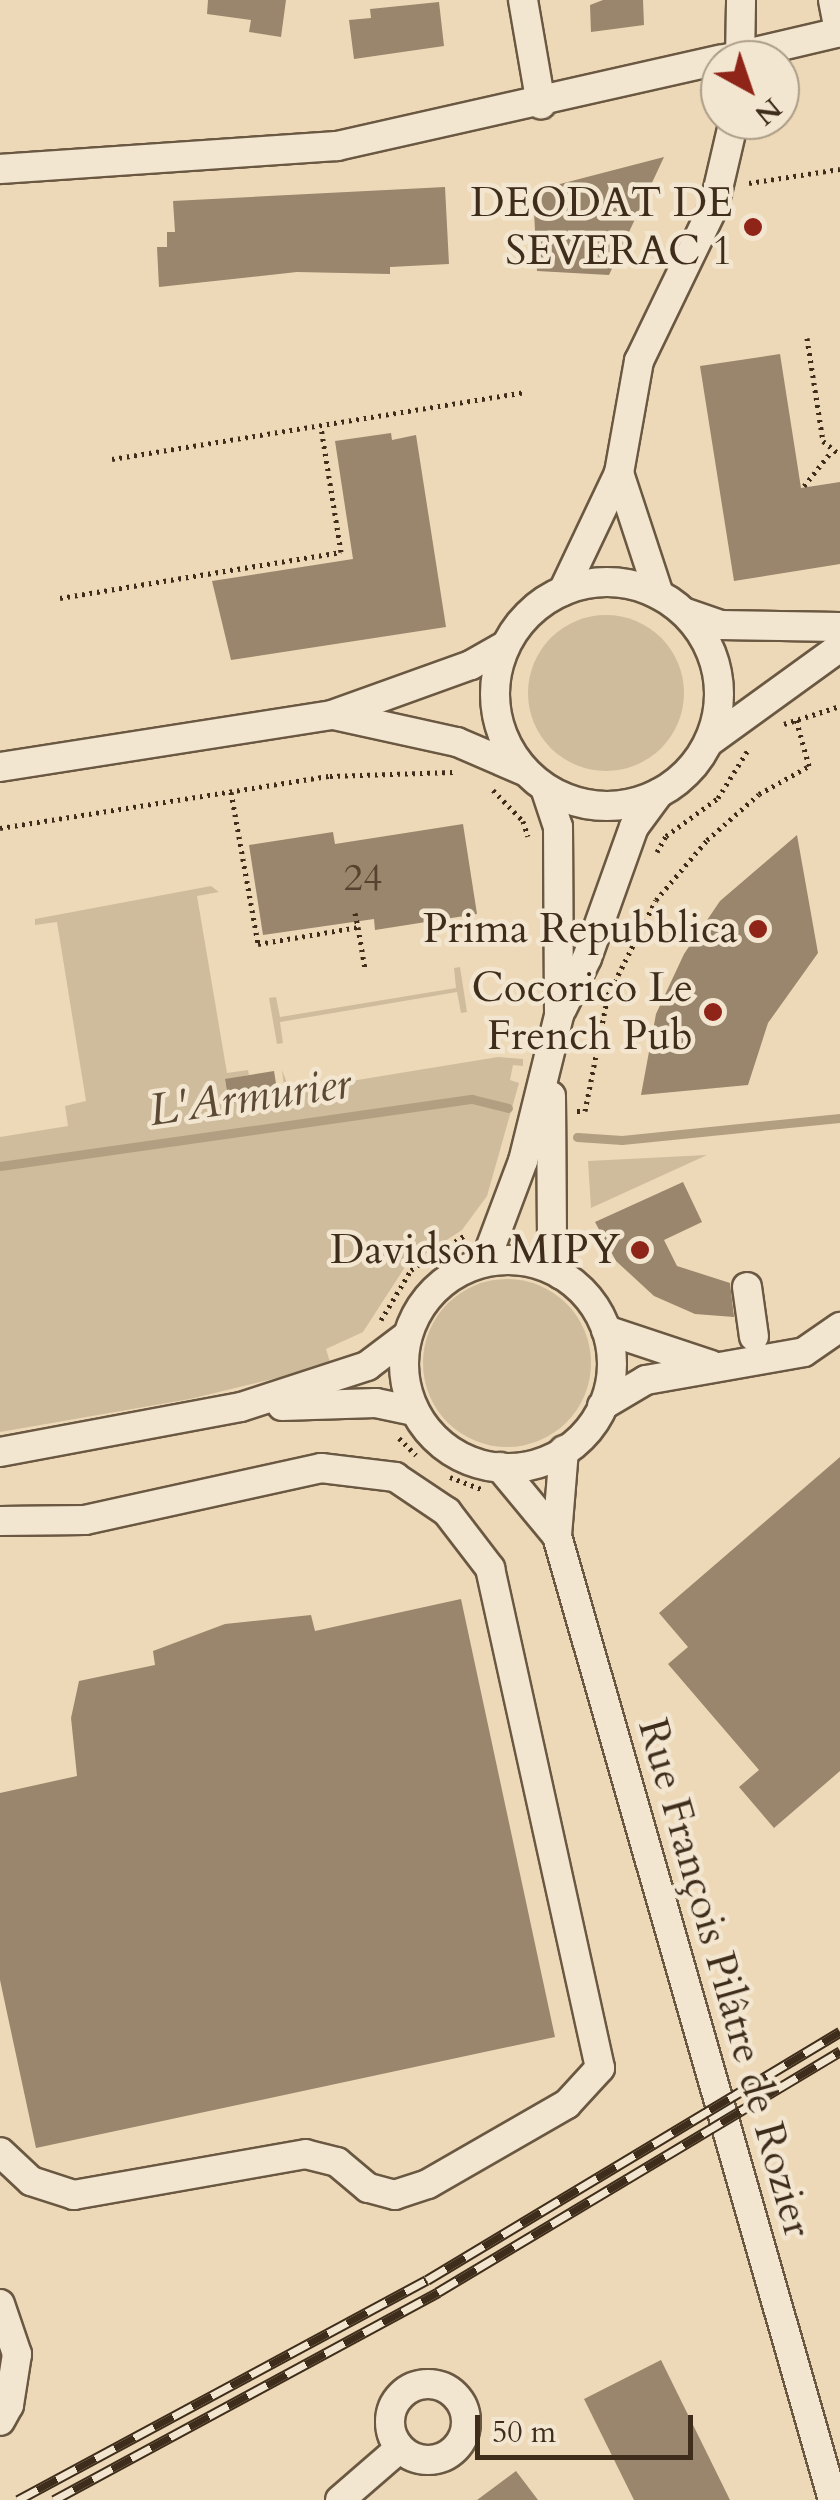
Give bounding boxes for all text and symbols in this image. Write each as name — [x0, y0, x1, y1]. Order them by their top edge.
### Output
north arrow — [700, 40, 800, 140]
text: N — [746, 89, 790, 134]
place label: DEODAT DE SEVERAC 1 — [471, 178, 733, 276]
marker: DEODAT DE SEVERAC 1 — [742, 216, 764, 238]
house number: 24 — [344, 856, 382, 902]
place label: Prima Repubblica — [423, 904, 738, 954]
marker: Prima Repubblica — [747, 918, 769, 940]
place label: Cocorico Le French Pub — [472, 963, 693, 1062]
marker: Cocorico Le French Pub — [702, 1001, 724, 1023]
water label: L'Armurier — [146, 1056, 354, 1138]
place label: Davidson MIPY — [330, 1225, 620, 1275]
marker: Davidson MIPY — [629, 1239, 651, 1261]
street label: Rue François Pilâtre de Rozier — [627, 1713, 823, 2243]
scale bar — [480, 2395, 698, 2457]
text: 50 m — [492, 2412, 556, 2453]

